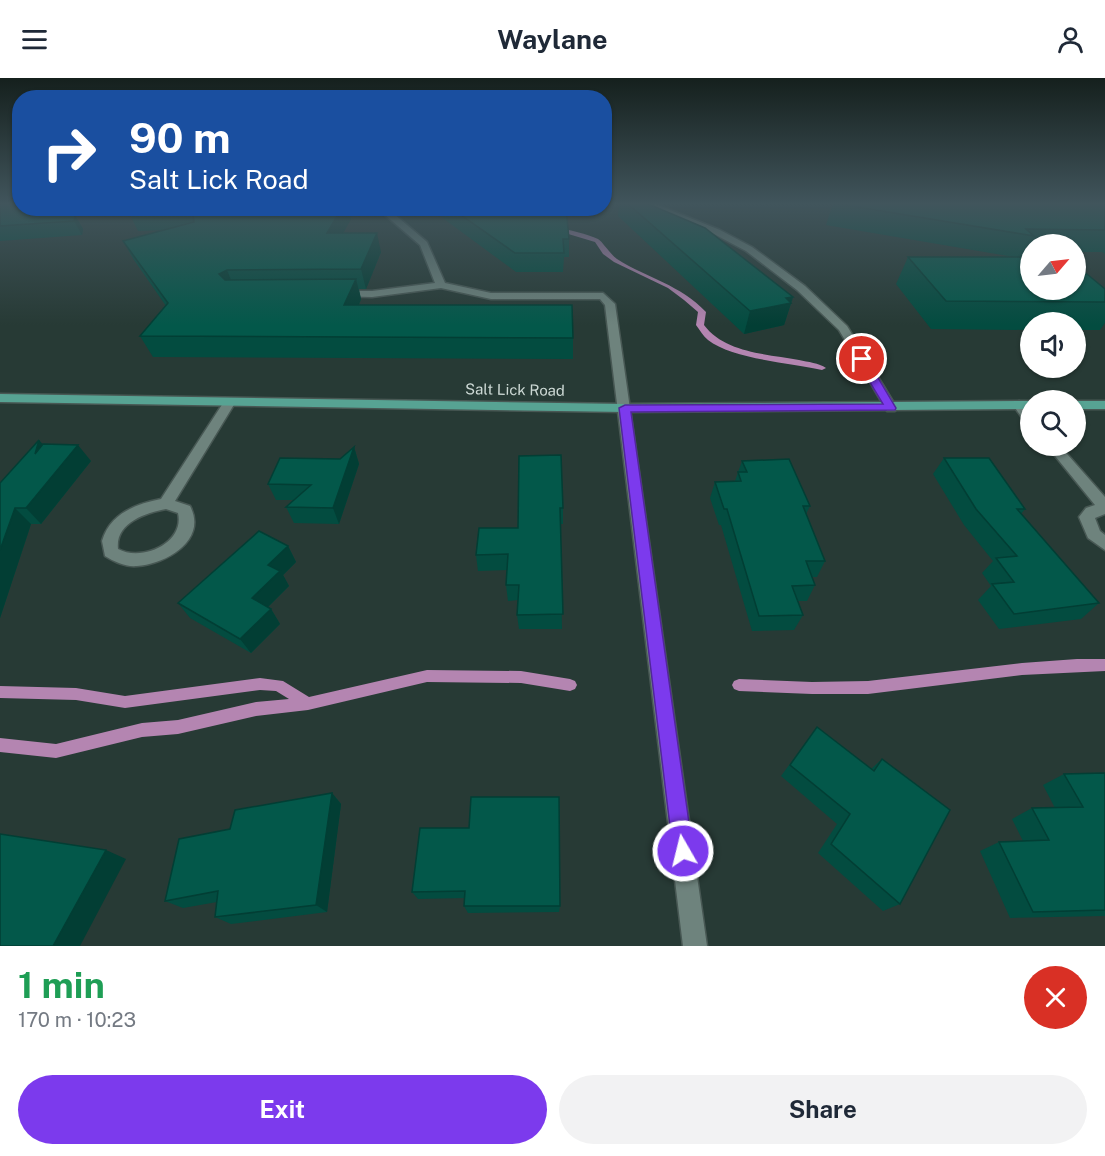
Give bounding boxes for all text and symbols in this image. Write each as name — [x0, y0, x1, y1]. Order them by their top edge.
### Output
icon: menu — [18, 23, 51, 56]
text: Waylane — [497, 23, 608, 55]
icon: person — [1054, 23, 1087, 56]
text: 90 m — [129, 113, 231, 162]
icon: right — [30, 114, 108, 192]
text: Salt Lick Road — [129, 163, 309, 195]
north arrow — [1020, 234, 1086, 300]
map controls — [1020, 234, 1086, 456]
button: sound — [1020, 312, 1086, 378]
pin — [836, 333, 887, 384]
icon: arrive — [845, 342, 878, 375]
street label: Salt Lick Road — [465, 380, 565, 399]
button: search — [1020, 390, 1086, 456]
position arrow — [651, 819, 715, 883]
text: 1 min — [18, 964, 105, 1006]
button: close — [1024, 966, 1087, 1029]
text: 170 m · 10:23 — [18, 1008, 136, 1032]
button: Exit — [18, 1075, 547, 1144]
button: Share — [559, 1075, 1087, 1144]

